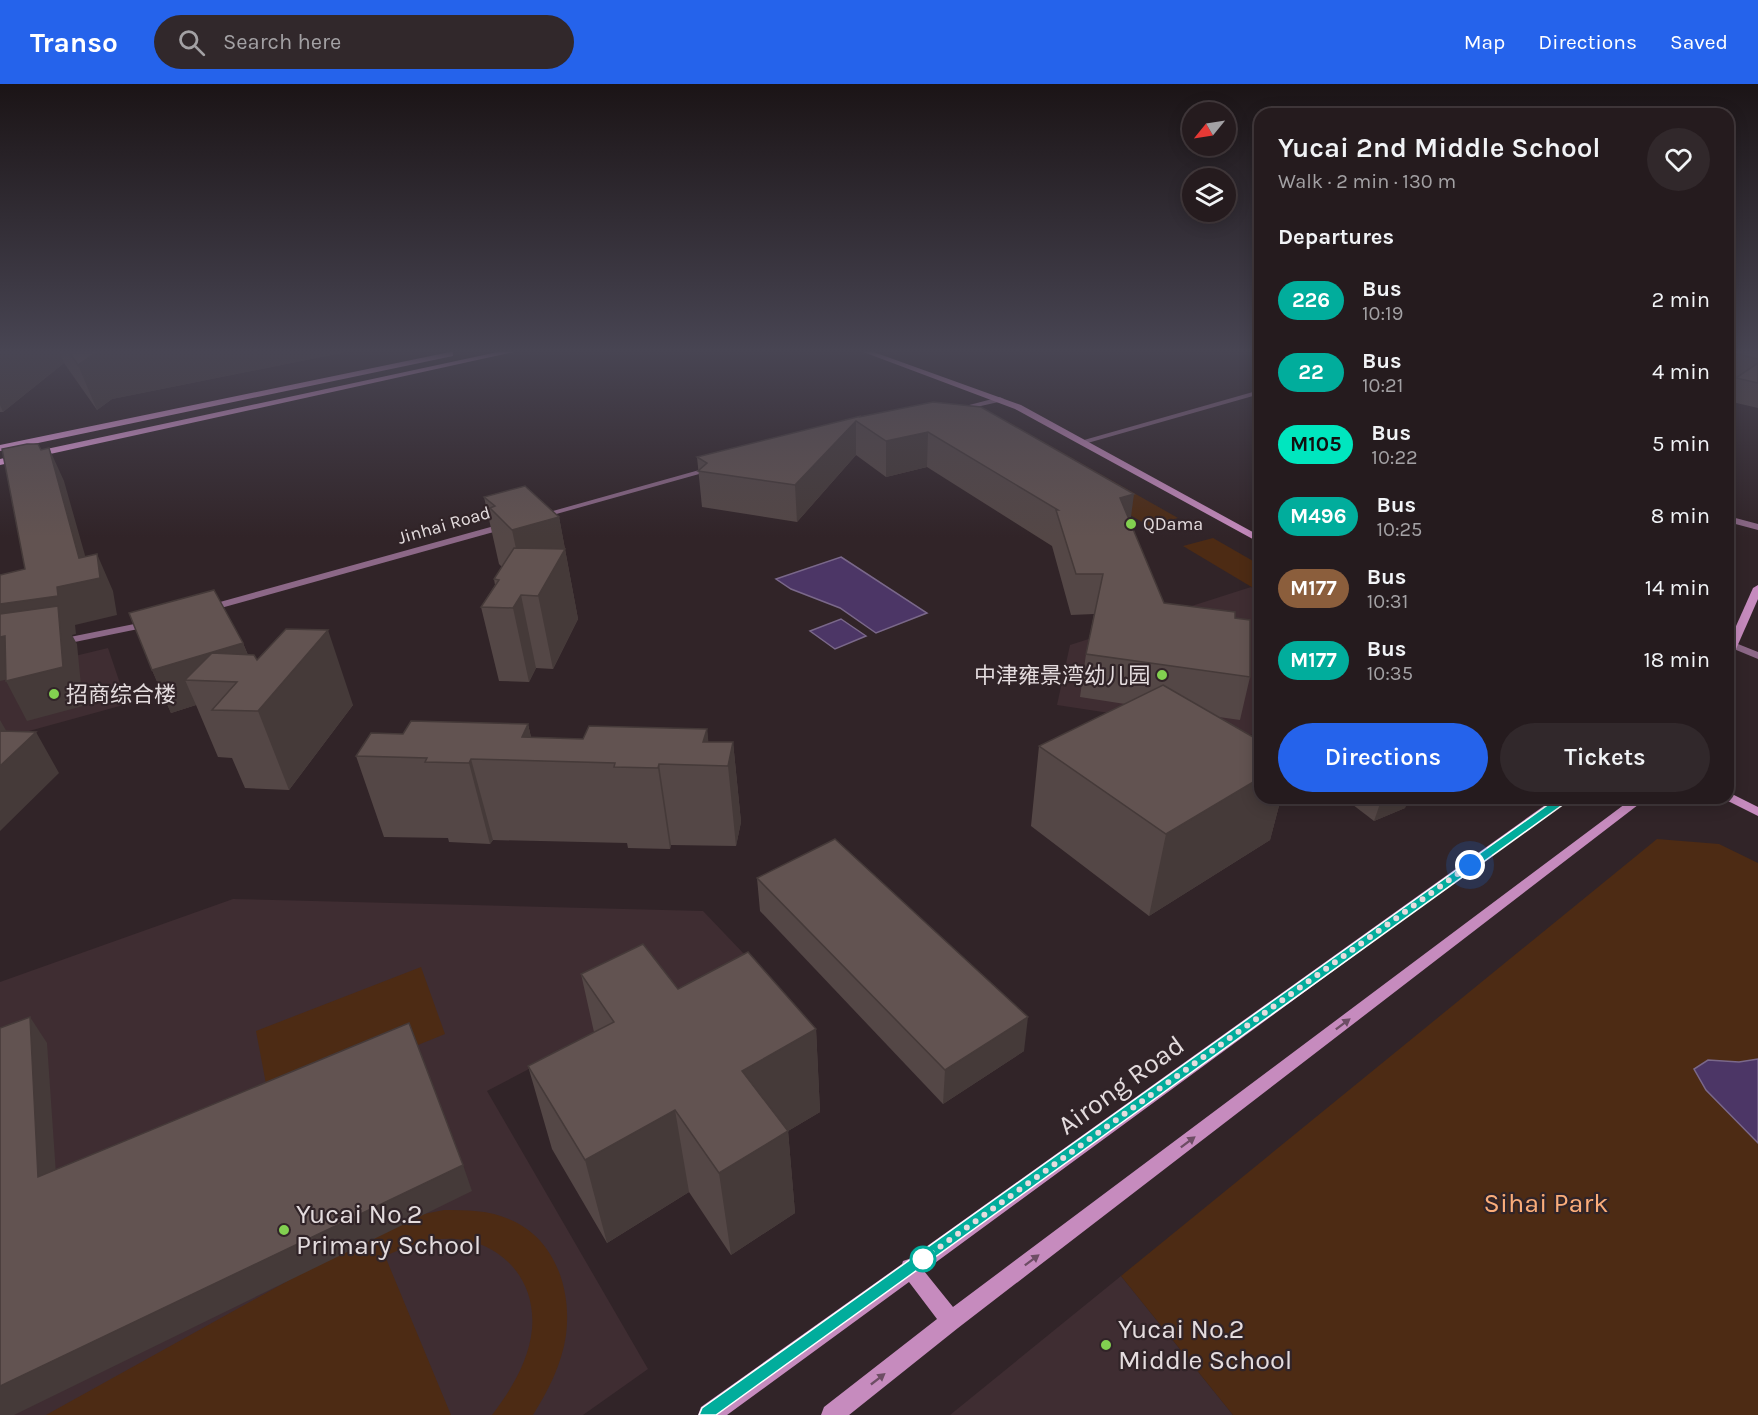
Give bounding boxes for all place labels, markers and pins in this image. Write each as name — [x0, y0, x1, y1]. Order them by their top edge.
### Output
place label: QDama — [1143, 513, 1203, 535]
marker: QDama — [1124, 517, 1138, 531]
place label: 中津雍景湾幼儿园 — [974, 663, 1150, 689]
marker: 中津雍景湾幼儿园 — [1155, 668, 1169, 682]
place label: 招商综合楼 — [66, 682, 176, 708]
marker: 招商综合楼 — [47, 687, 61, 701]
place label: Yucai No.2 Primary School — [296, 1198, 481, 1261]
marker: Yucai No.2 Primary School — [277, 1223, 291, 1237]
unlabelled marker — [910, 1246, 936, 1272]
place label: Yucai No.2 Middle School — [1118, 1313, 1292, 1376]
marker: Yucai No.2 Middle School — [1099, 1338, 1113, 1352]

